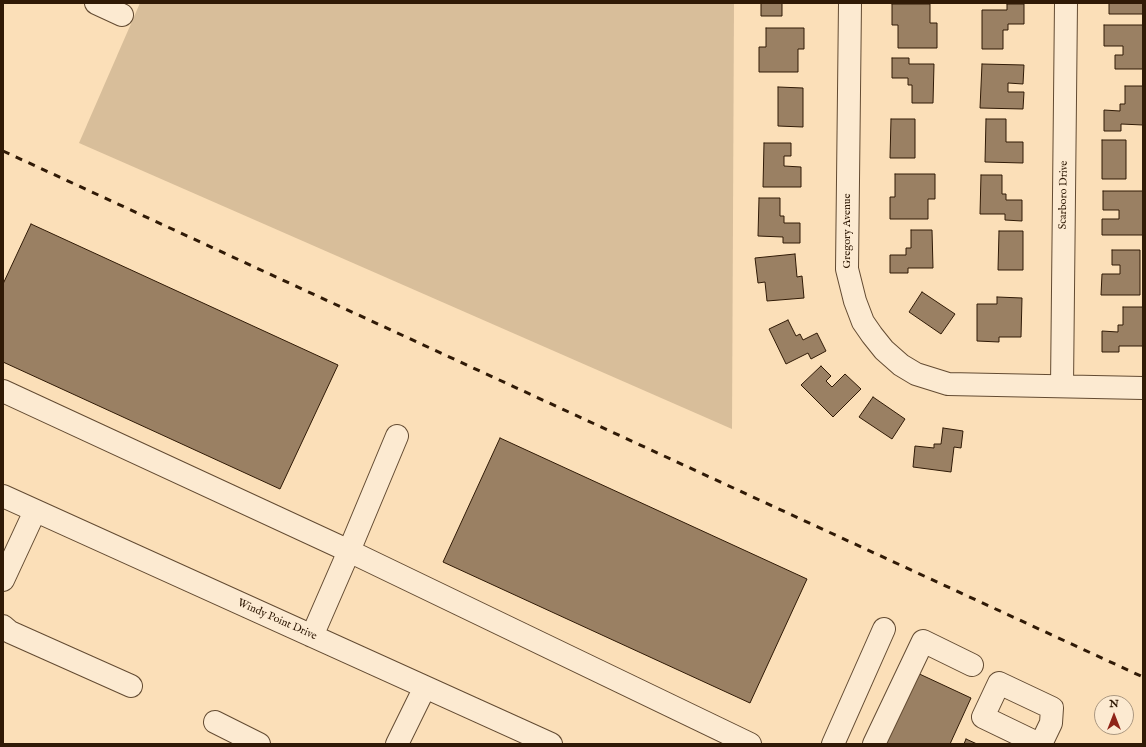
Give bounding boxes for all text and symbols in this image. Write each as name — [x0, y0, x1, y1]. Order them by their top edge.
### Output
street label: Scarboro Drive — [1057, 160, 1071, 230]
street label: Gregory Avenue — [841, 193, 855, 269]
street label: Windy Point Drive — [235, 597, 319, 643]
north arrow — [1094, 695, 1134, 735]
text: N — [1109, 697, 1119, 711]

